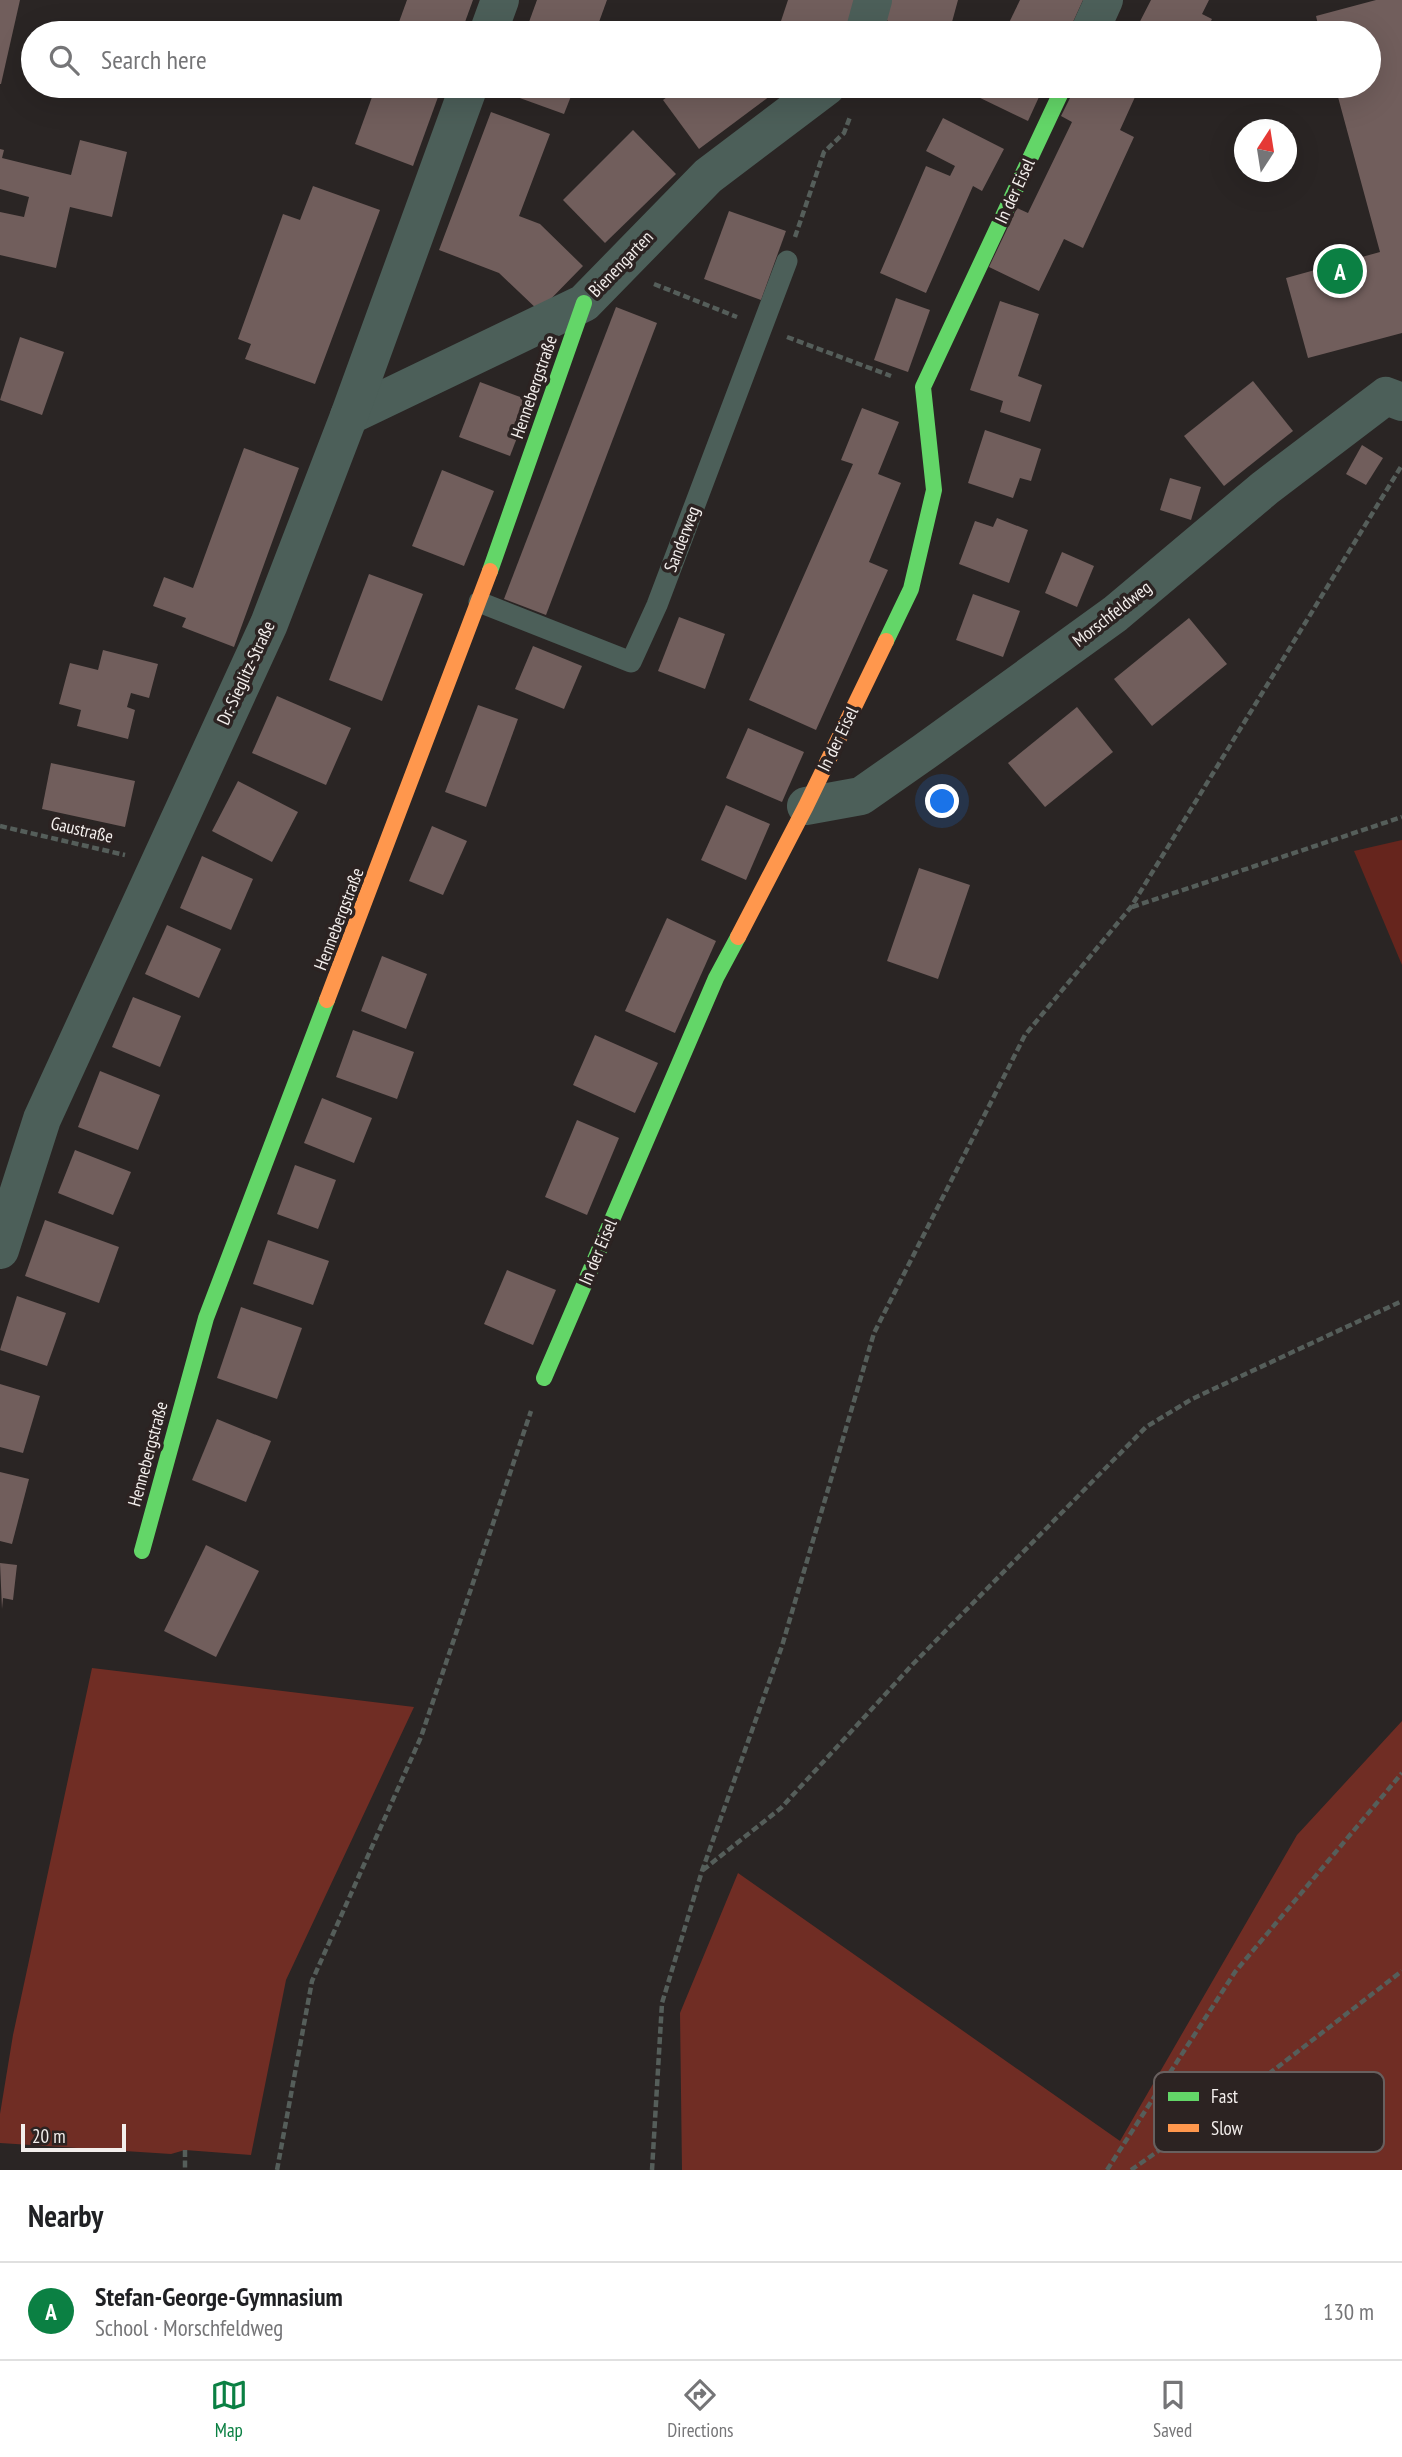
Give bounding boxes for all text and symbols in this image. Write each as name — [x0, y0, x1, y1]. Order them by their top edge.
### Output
search box — [21, 21, 1381, 98]
icon: search — [45, 41, 83, 79]
text: Search here — [101, 43, 207, 76]
north arrow — [1234, 119, 1297, 182]
street label: In der Eisel — [989, 154, 1040, 227]
street label: Bienengarten — [583, 226, 658, 302]
pin: A — [1317, 245, 1363, 297]
street label: Hennebergstraße — [505, 332, 562, 441]
street label: Sanderweg — [659, 503, 705, 575]
street label: Morschfeldweg — [1068, 576, 1156, 652]
street label: Dr.-Sieglitz-Straße — [211, 617, 280, 728]
street label: In der Eisel — [812, 702, 863, 775]
your location — [925, 784, 959, 818]
street label: Gaustraße — [49, 811, 116, 848]
street label: Hennebergstraße — [309, 864, 369, 973]
street label: In der Eisel — [573, 1215, 622, 1288]
street label: Hennebergstraße — [122, 1399, 173, 1509]
legend — [1154, 2072, 1384, 2152]
text: Fast — [1211, 2084, 1239, 2108]
text: Slow — [1211, 2116, 1244, 2140]
scale bar — [21, 2121, 126, 2153]
text: 20 m — [32, 2124, 66, 2148]
text: Nearby — [28, 2196, 103, 2235]
text: Stefan-George-Gymnasium — [95, 2280, 343, 2313]
text: A — [45, 2297, 57, 2326]
text: 130 m — [1323, 2297, 1374, 2326]
text: School · Morschfeldweg — [95, 2313, 283, 2342]
tab: Map — [210, 2376, 248, 2442]
tab: Directions — [667, 2376, 733, 2442]
tab: Saved — [1153, 2376, 1192, 2442]

